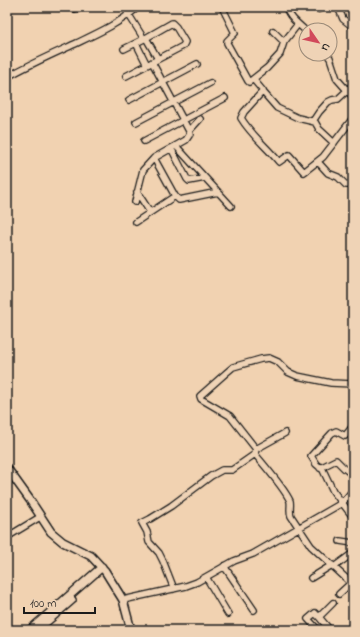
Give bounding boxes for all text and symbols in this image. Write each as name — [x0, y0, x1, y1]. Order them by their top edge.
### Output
north arrow — [298, 22, 338, 62]
text: U — [317, 40, 334, 54]
scale bar — [24, 589, 95, 615]
text: 100 m — [30, 595, 57, 613]

